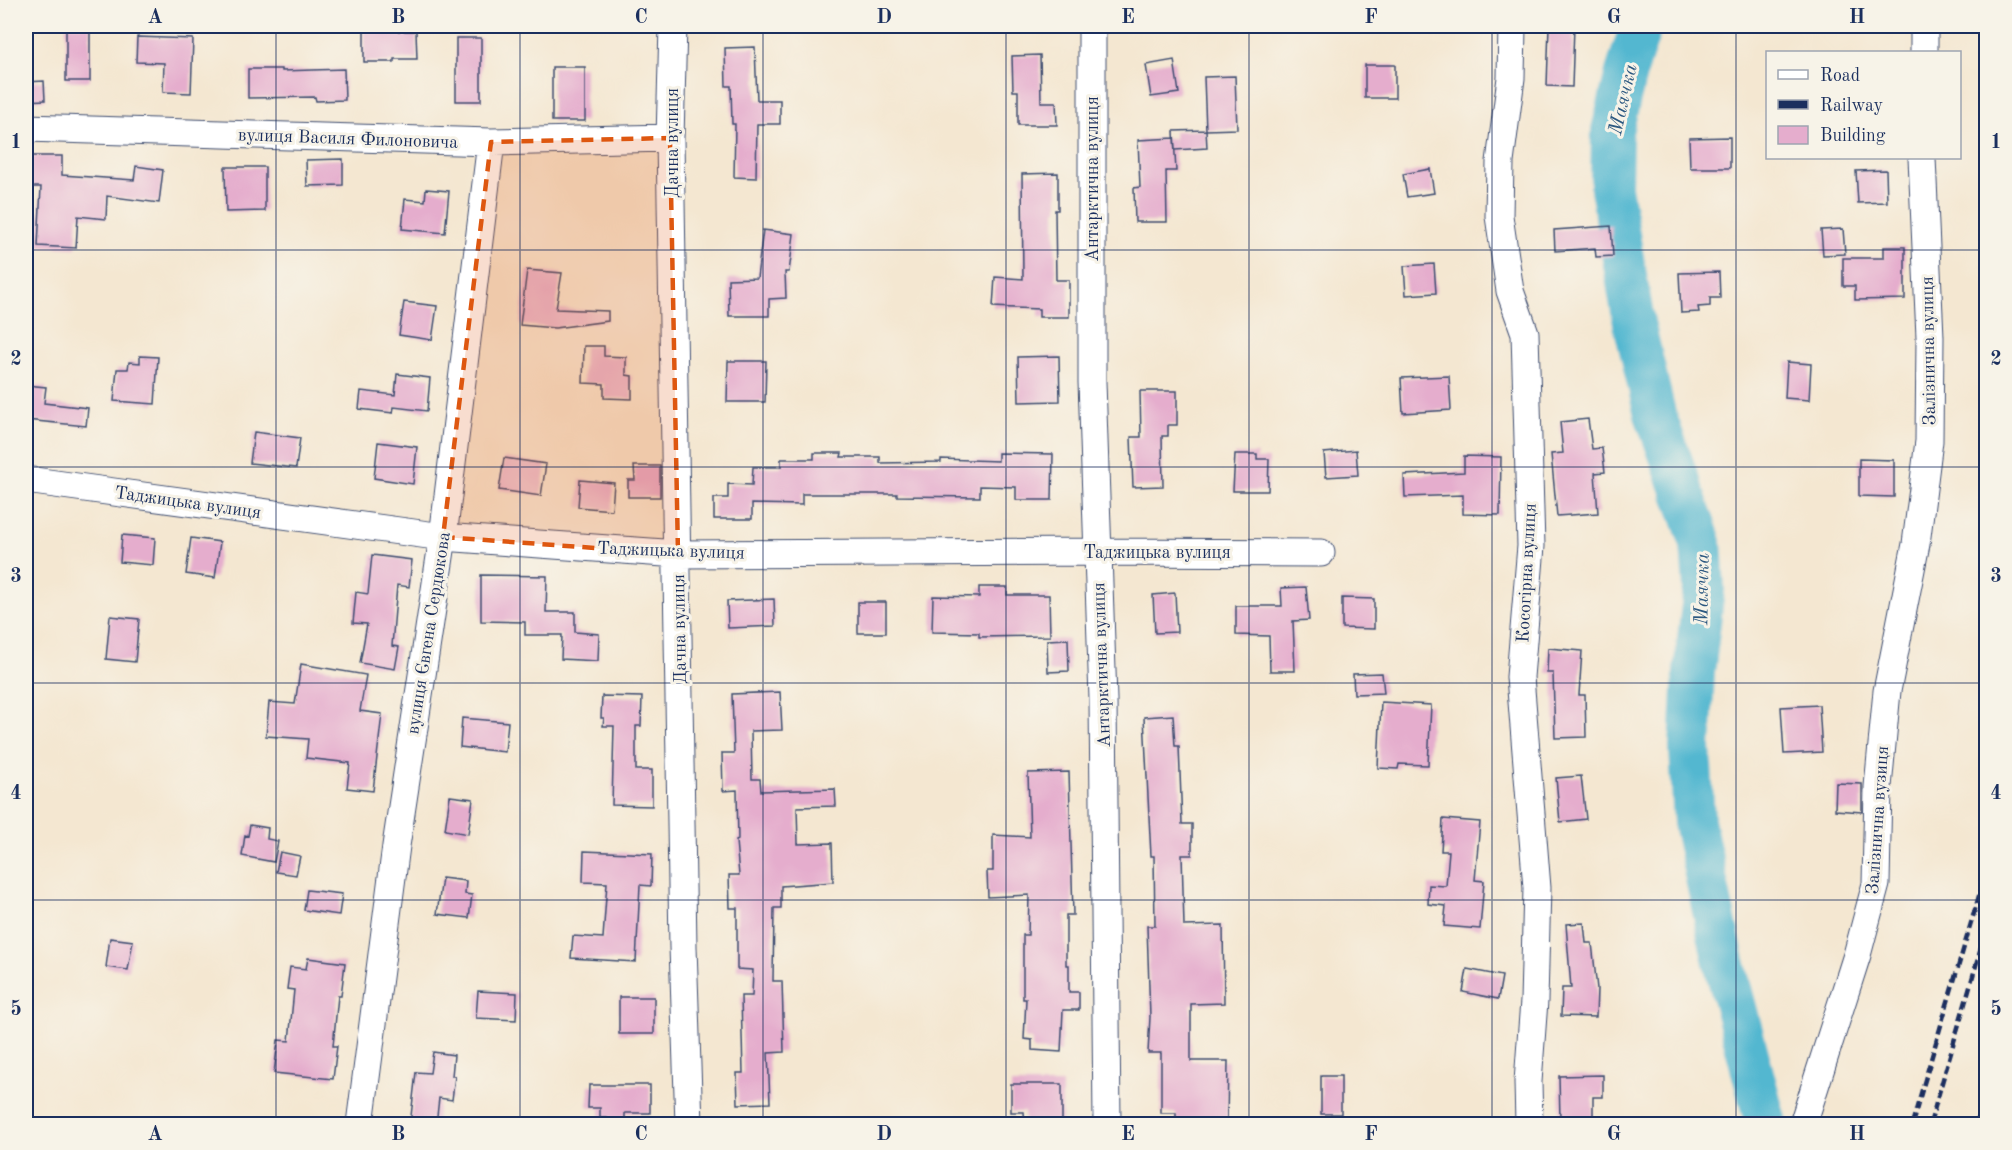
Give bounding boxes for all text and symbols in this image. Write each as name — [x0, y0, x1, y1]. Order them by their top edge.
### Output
text: A — [147, 8, 163, 28]
text: B — [391, 8, 405, 28]
text: C — [634, 8, 648, 28]
text: D — [876, 8, 892, 28]
text: E — [1121, 8, 1135, 28]
text: F — [1364, 8, 1378, 28]
text: G — [1607, 8, 1621, 28]
text: H — [1849, 8, 1865, 28]
legend — [1766, 51, 1961, 159]
water label: Маячка — [1606, 62, 1642, 138]
text: Road — [1820, 67, 1860, 85]
street label: Дачна вулиця — [664, 88, 682, 198]
street label: Антарктична вулиця — [1084, 96, 1102, 262]
text: Railway — [1820, 97, 1883, 115]
street label: вулиця Василя Филоновича — [238, 126, 458, 152]
text: Building — [1820, 127, 1886, 145]
text: 1 — [10, 133, 22, 153]
text: 1 — [1990, 133, 2002, 153]
street label: Залізнична вулиця — [1919, 276, 1939, 426]
text: 2 — [10, 350, 22, 370]
text: 2 — [1990, 350, 2002, 370]
street label: Таджицька вулиця — [113, 484, 262, 522]
street label: Косогірна вулиця — [1514, 503, 1540, 643]
street label: вулиця Євгена Сердюкова — [404, 531, 454, 736]
street label: Таджицька вулиця — [597, 539, 745, 563]
street label: Таджицька вулиця — [1083, 544, 1231, 562]
water label: Маячка — [1692, 553, 1714, 626]
text: 3 — [10, 567, 22, 587]
text: 3 — [1990, 567, 2002, 587]
street label: Дачна вулиця — [670, 574, 690, 684]
street label: Антарктична вулиця — [1090, 582, 1114, 748]
street label: Залізнична вузиця — [1864, 745, 1892, 895]
text: 4 — [10, 784, 22, 804]
text: 4 — [1990, 784, 2002, 804]
text: 5 — [10, 999, 22, 1020]
text: 5 — [1990, 999, 2002, 1020]
text: A — [147, 1125, 163, 1145]
text: B — [391, 1125, 405, 1145]
text: C — [634, 1125, 648, 1145]
text: D — [876, 1125, 892, 1145]
text: E — [1121, 1125, 1135, 1145]
text: F — [1364, 1125, 1378, 1145]
text: G — [1607, 1125, 1621, 1145]
text: H — [1849, 1125, 1865, 1145]

